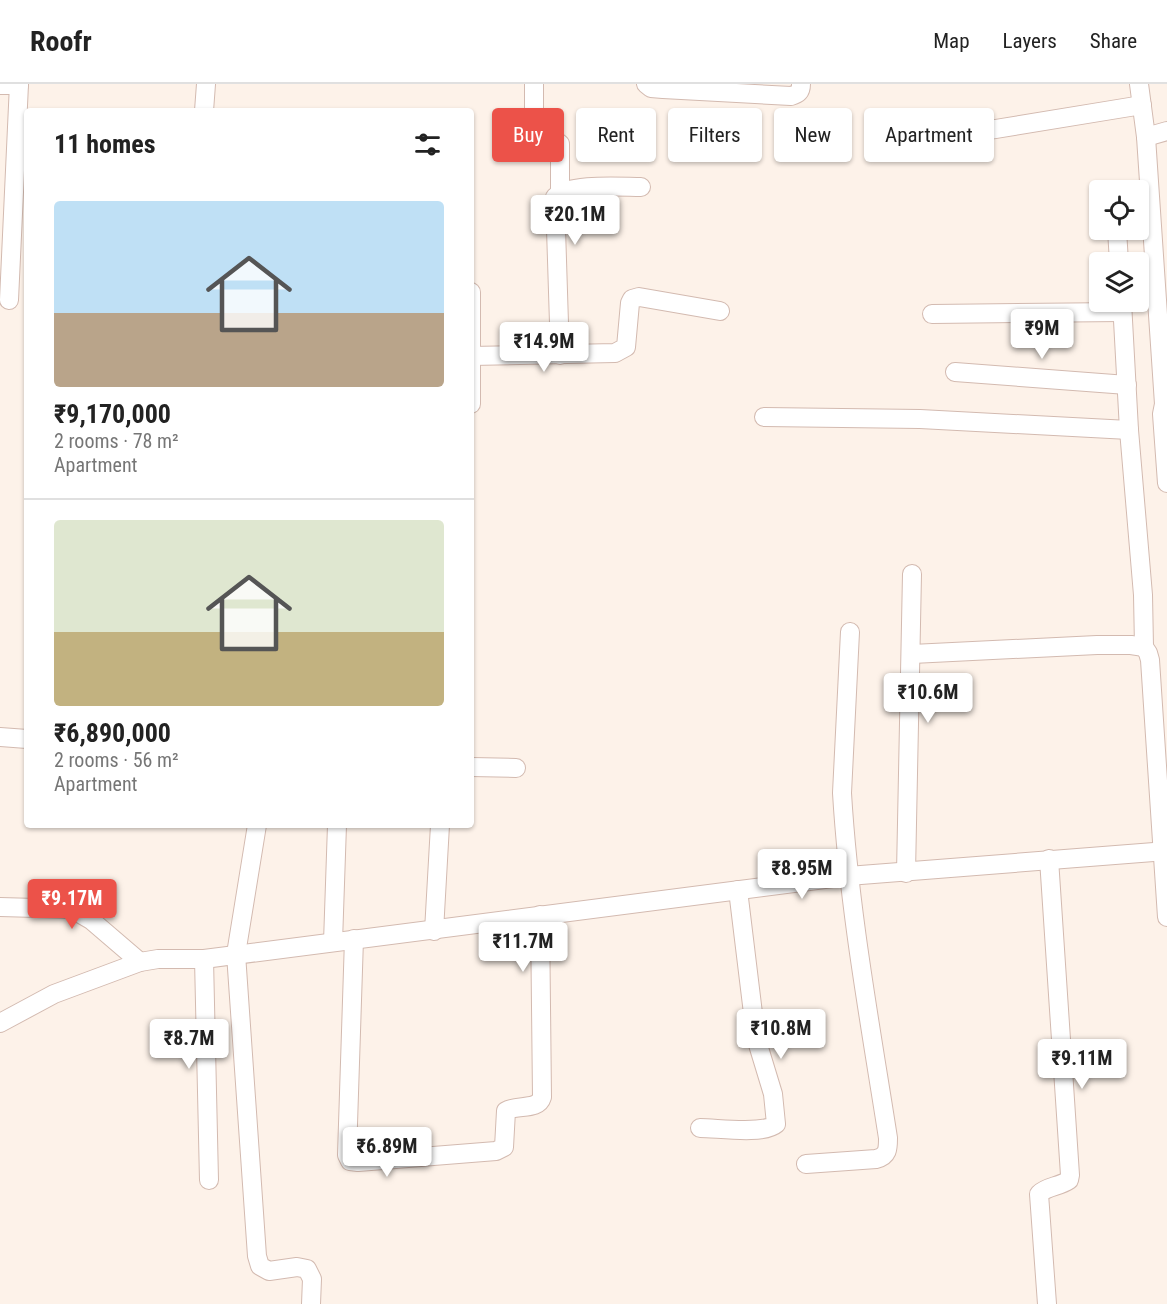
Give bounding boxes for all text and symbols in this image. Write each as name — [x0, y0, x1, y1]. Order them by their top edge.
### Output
text: Roofr — [30, 25, 92, 58]
text: Map — [933, 29, 970, 53]
text: Layers — [1003, 29, 1057, 53]
text: Share — [1090, 29, 1137, 53]
chip: Buy — [492, 108, 564, 162]
chip: Rent — [576, 108, 656, 162]
chip: Filters — [668, 108, 762, 162]
chip: New — [774, 108, 852, 162]
chip: Apartment — [864, 108, 994, 162]
icon: filters — [411, 128, 444, 161]
text: 11 homes — [54, 129, 156, 159]
map controls — [1089, 180, 1149, 312]
button: locate — [1089, 180, 1149, 240]
pin: ₹20.1M — [526, 195, 624, 246]
text: ₹20.1M — [545, 202, 605, 226]
icon: home — [195, 240, 303, 348]
button: layers — [1089, 252, 1149, 312]
pin: ₹9M — [1013, 309, 1071, 360]
text: ₹9M — [1025, 316, 1059, 340]
pin: ₹14.9M — [495, 322, 593, 373]
text: ₹14.9M — [514, 329, 574, 353]
text: ₹9,170,000 — [54, 399, 171, 429]
text: 2 rooms · 78 m² — [54, 429, 179, 453]
text: Apartment — [54, 453, 138, 477]
icon: home — [195, 559, 303, 667]
pin: ₹10.6M — [879, 673, 977, 724]
text: ₹10.6M — [898, 680, 958, 704]
text: ₹6,890,000 — [54, 718, 171, 748]
text: 2 rooms · 56 m² — [54, 748, 179, 772]
text: Apartment — [54, 772, 138, 796]
pin: ₹8.95M — [753, 849, 851, 900]
text: ₹8.95M — [772, 856, 832, 880]
pin: ₹9.17M — [23, 879, 121, 930]
text: ₹9.17M — [42, 886, 102, 910]
pin: ₹11.7M — [474, 922, 572, 973]
text: ₹11.7M — [493, 929, 553, 953]
pin: ₹10.8M — [732, 1009, 830, 1060]
text: ₹10.8M — [751, 1016, 811, 1040]
pin: ₹8.7M — [147, 1019, 231, 1070]
text: ₹8.7M — [164, 1026, 214, 1050]
pin: ₹9.11M — [1033, 1039, 1131, 1090]
text: ₹9.11M — [1052, 1046, 1112, 1070]
pin: ₹6.89M — [338, 1127, 436, 1178]
text: ₹6.89M — [357, 1134, 417, 1158]

